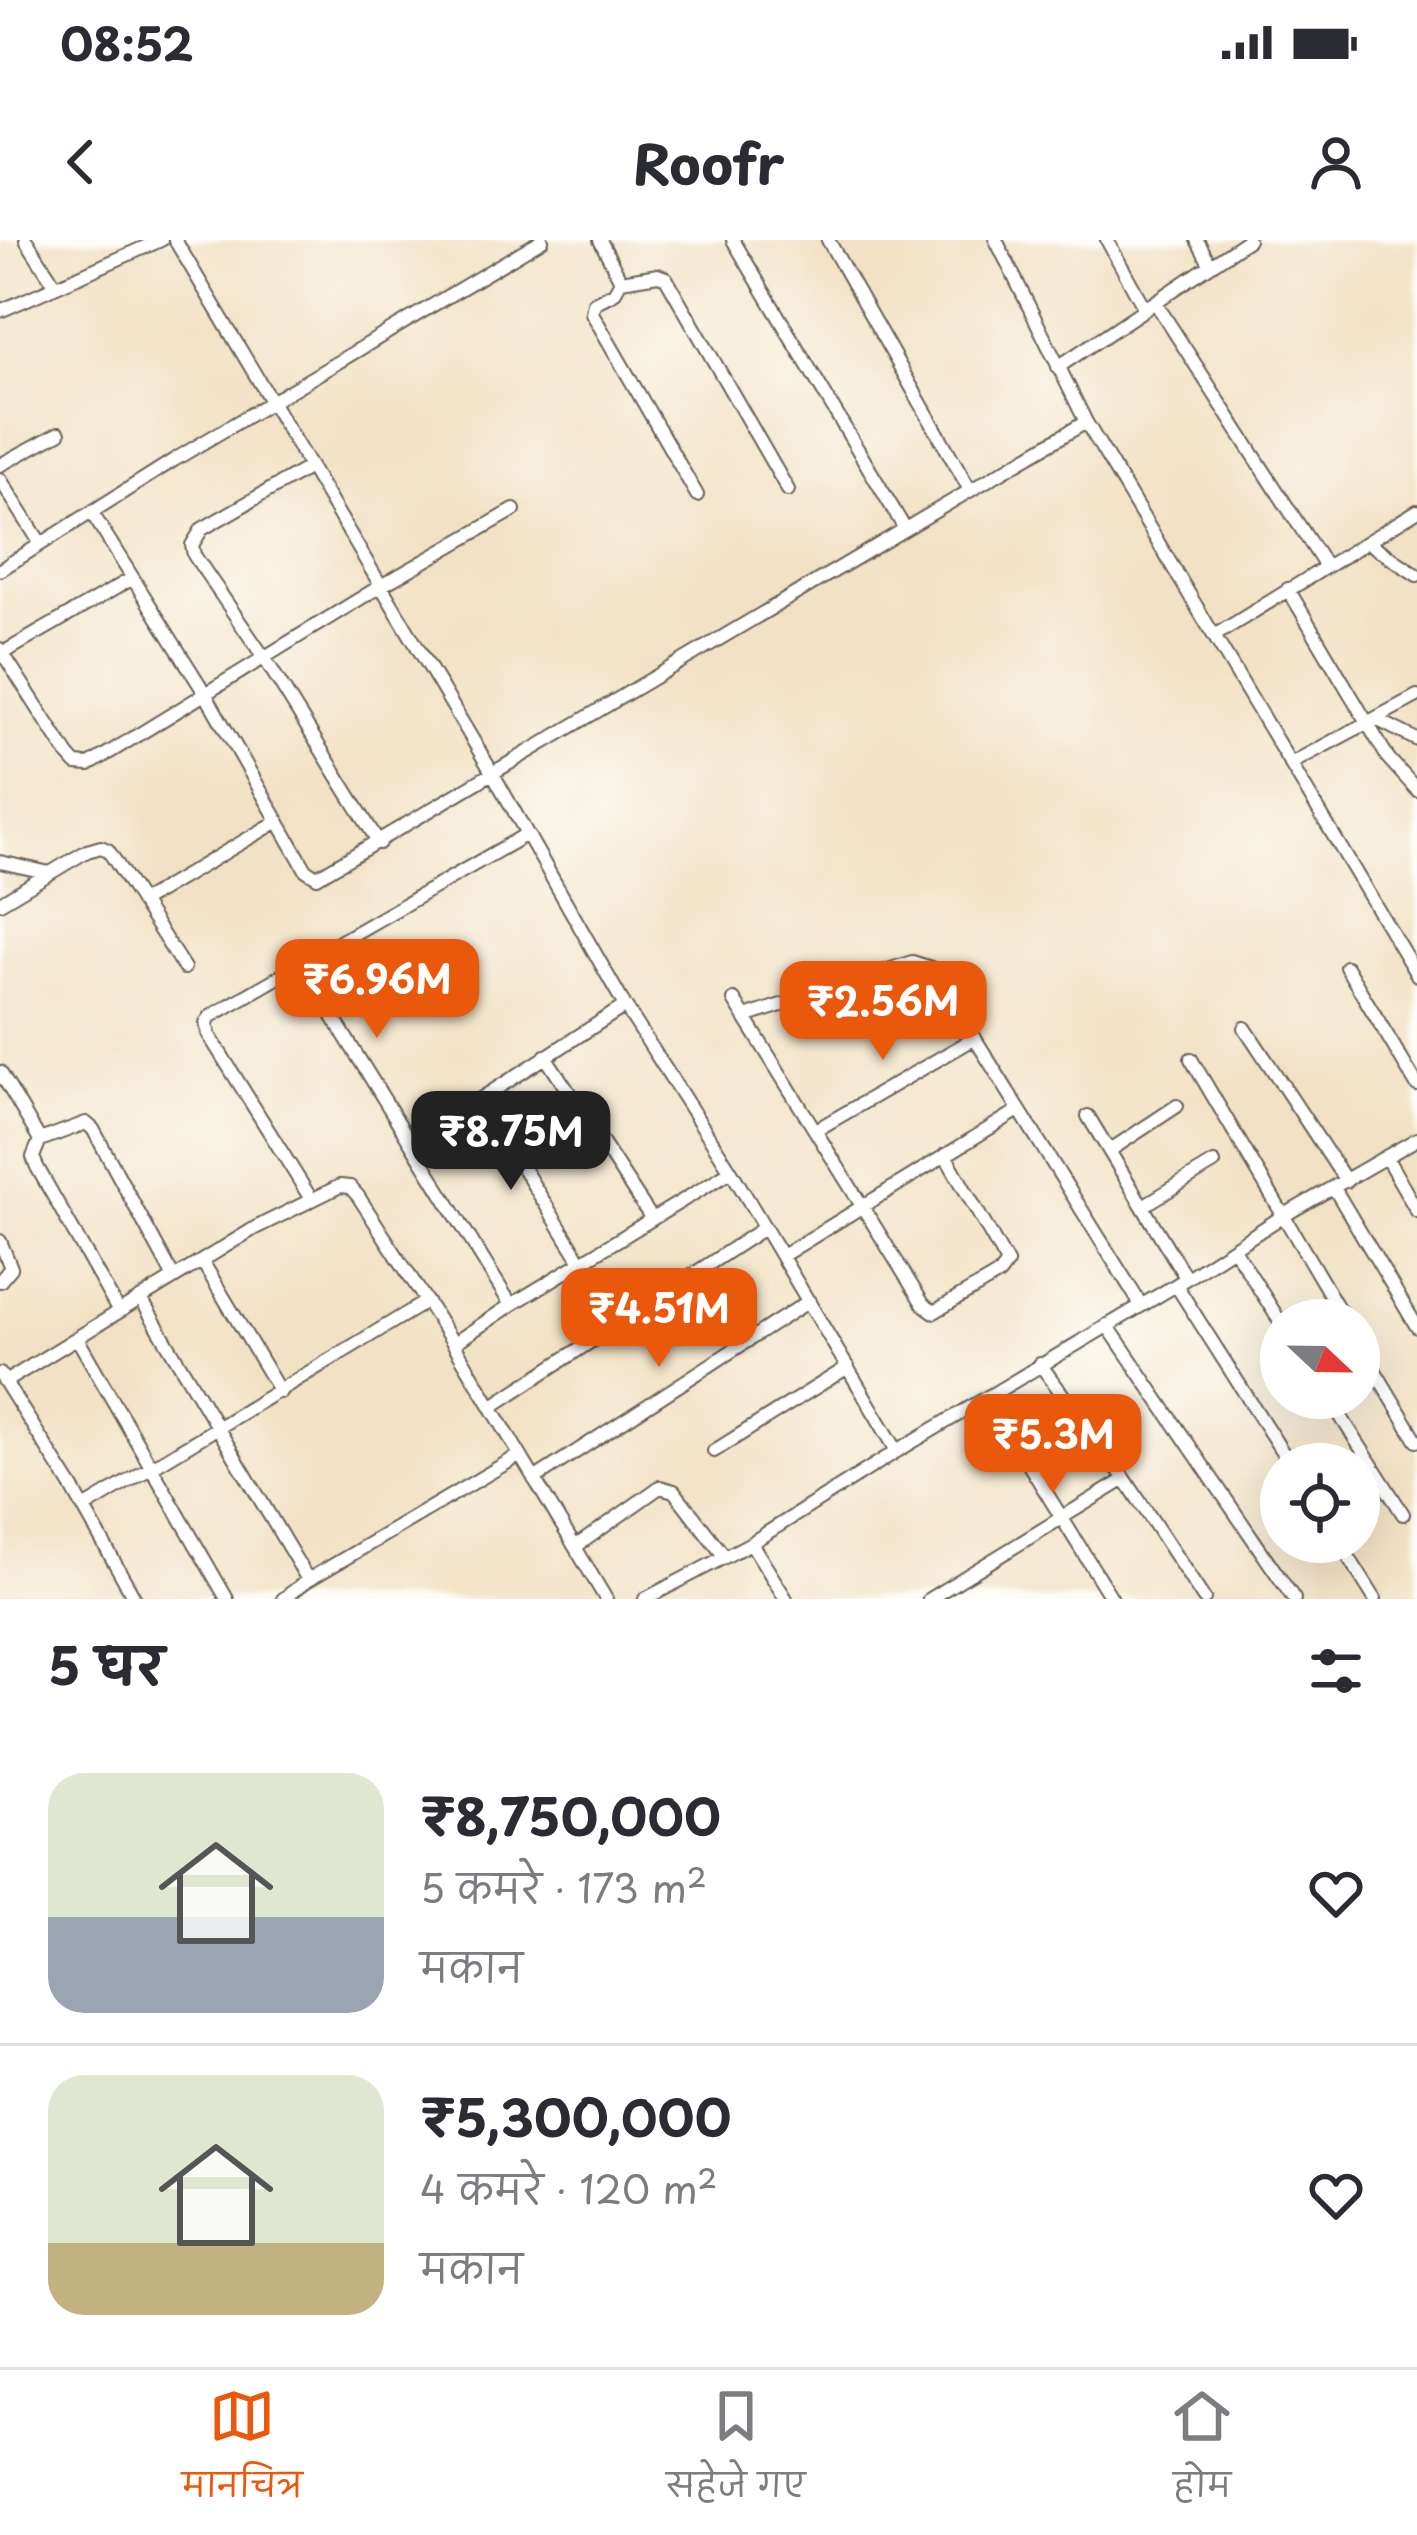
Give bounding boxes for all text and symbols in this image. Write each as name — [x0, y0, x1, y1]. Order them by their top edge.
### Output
text: 08:52 — [60, 8, 194, 76]
text: Roofr — [633, 122, 784, 203]
icon: back — [48, 129, 114, 195]
icon: person — [1303, 129, 1369, 195]
pin: ₹6.96M — [279, 939, 475, 1041]
text: ₹6.96M — [302, 948, 452, 1007]
pin: ₹2.56M — [785, 961, 981, 1063]
text: ₹2.56M — [807, 970, 959, 1029]
pin: ₹8.75M — [413, 1091, 609, 1193]
text: ₹8.75M — [438, 1100, 584, 1159]
pin: ₹4.51M — [561, 1268, 757, 1370]
text: ₹4.51M — [588, 1277, 730, 1336]
north arrow — [1260, 1299, 1380, 1419]
map controls — [1260, 1299, 1380, 1563]
pin: ₹5.3M — [969, 1394, 1137, 1496]
text: ₹5.3M — [991, 1403, 1115, 1462]
button: locate — [1260, 1443, 1380, 1563]
text: 5 घर — [48, 1625, 164, 1702]
icon: filters — [1303, 1638, 1369, 1704]
text: ₹8,750,000 — [420, 1776, 721, 1853]
icon: home — [144, 1821, 288, 1965]
text: 5 कमरे · 173 m² — [420, 1857, 707, 1916]
icon: heart — [1303, 1860, 1369, 1926]
text: मकान — [420, 1936, 523, 1995]
text: ₹5,300,000 — [420, 2077, 732, 2154]
icon: home — [144, 2123, 288, 2267]
text: 4 कमरे · 120 m² — [420, 2158, 718, 2217]
icon: heart — [1303, 2162, 1369, 2228]
text: मकान — [420, 2237, 523, 2296]
tab: मानचित्र — [182, 2383, 303, 2522]
tab: सहेजे गए — [666, 2383, 806, 2522]
tab: होम — [1169, 2383, 1235, 2522]

